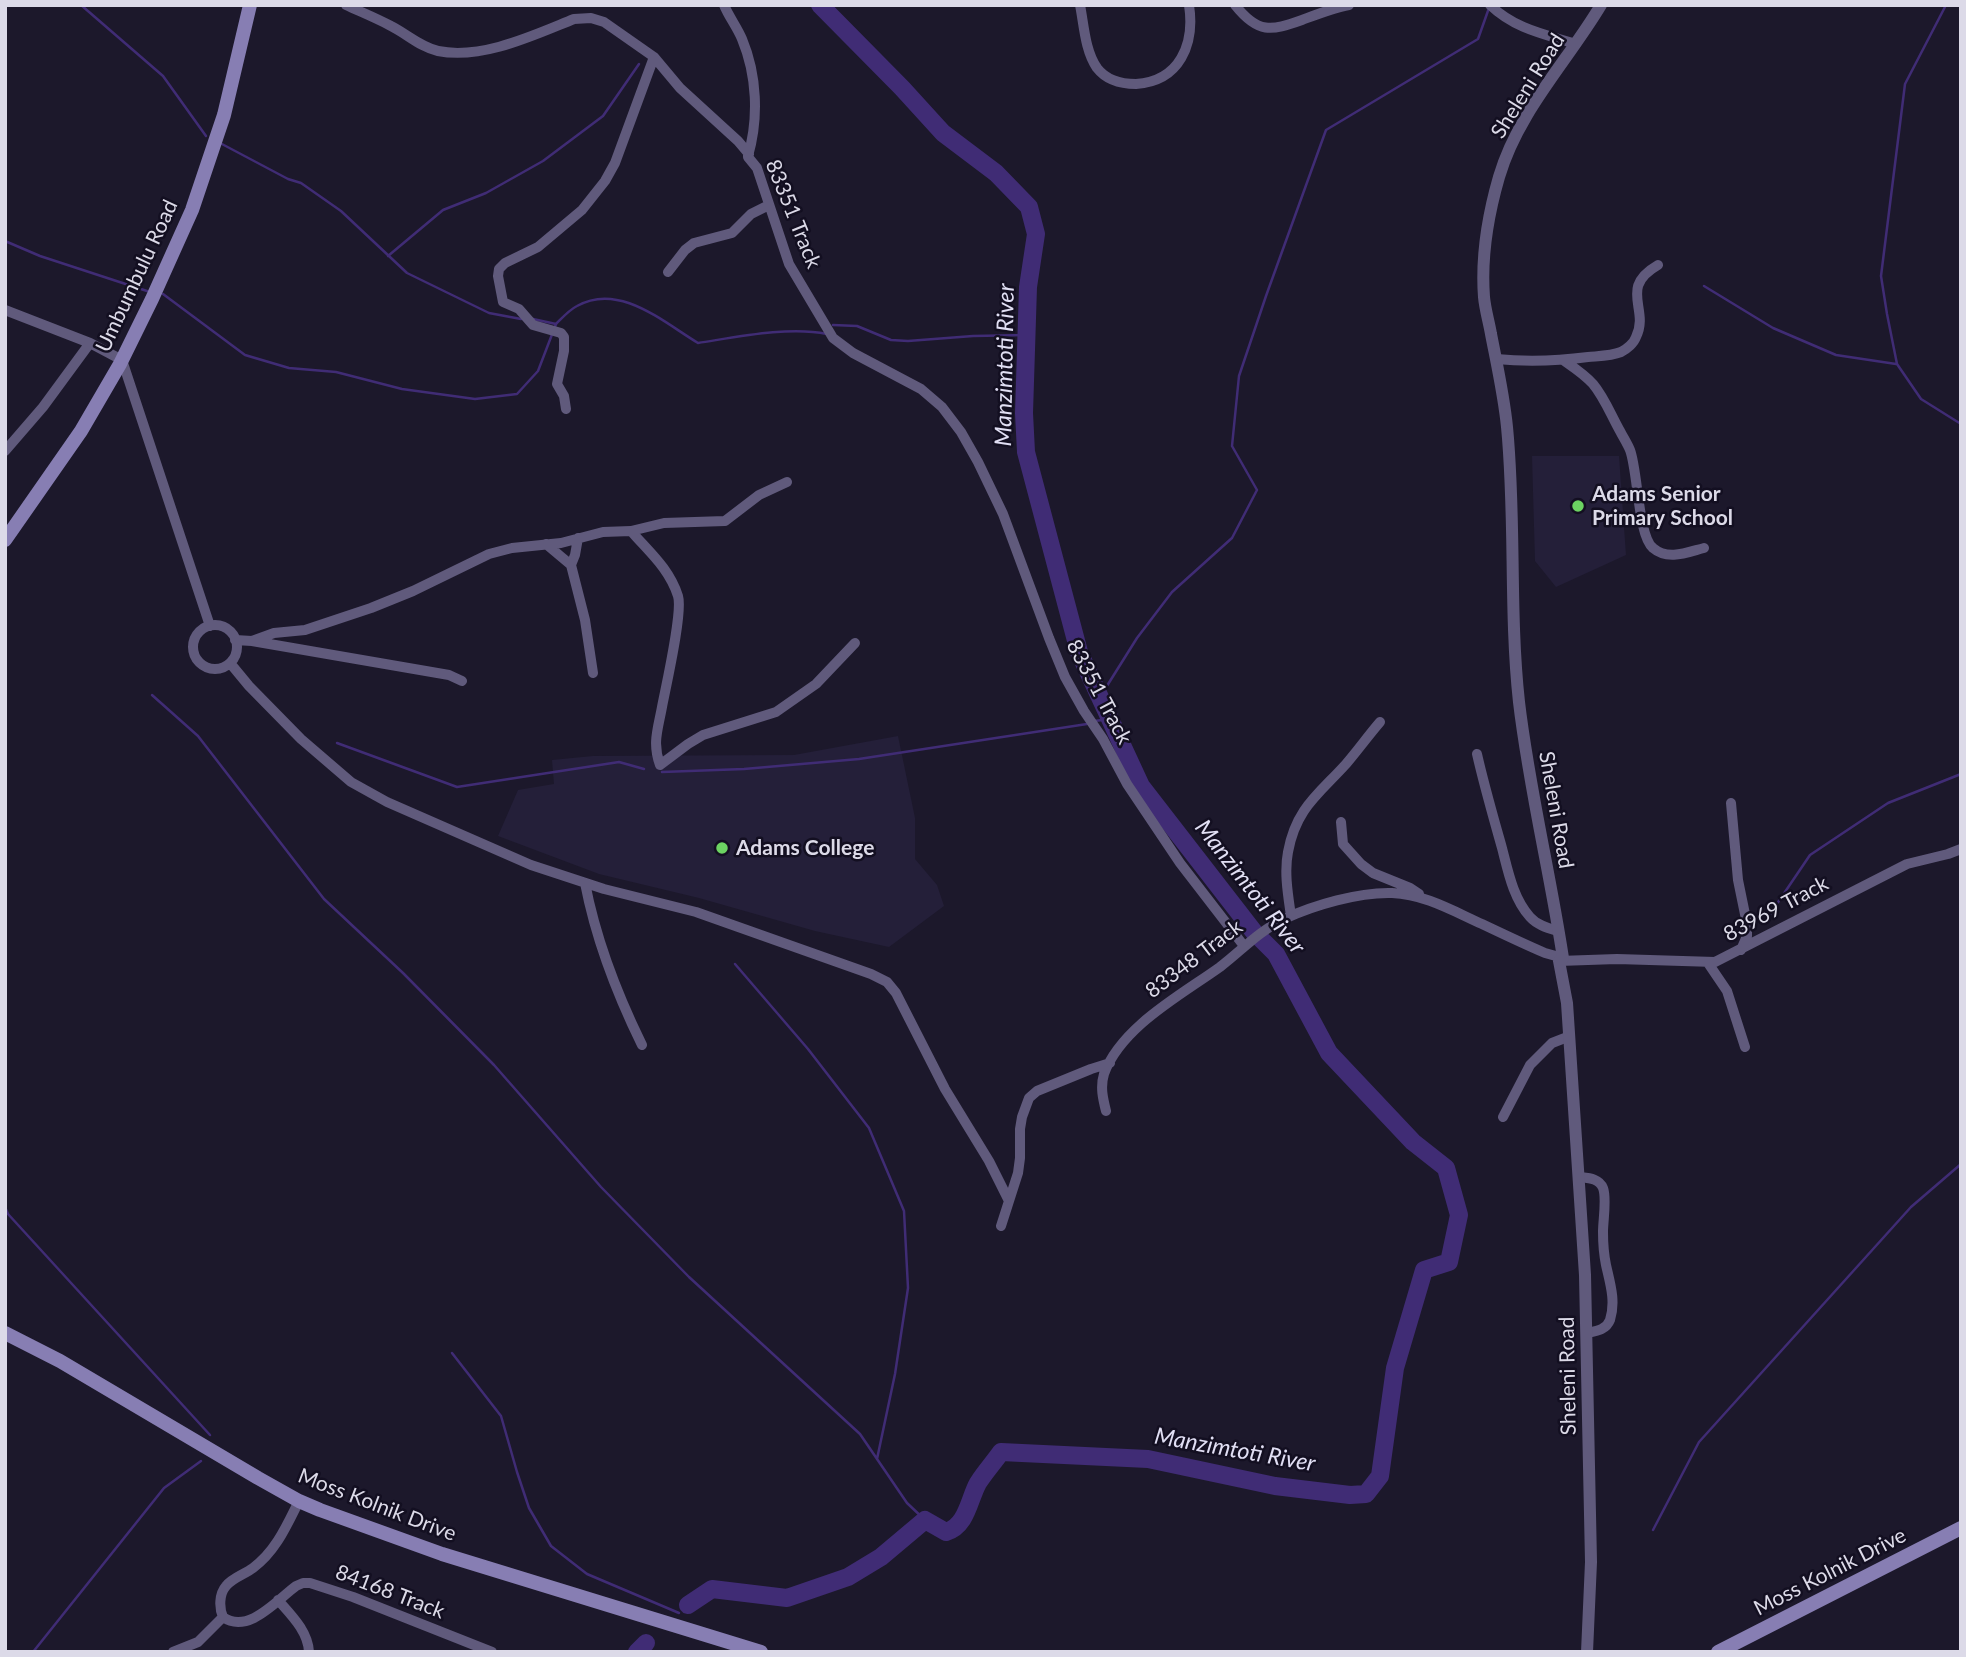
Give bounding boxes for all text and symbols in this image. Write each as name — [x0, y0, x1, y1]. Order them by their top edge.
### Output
street label: Sheleni Road — [1486, 29, 1570, 143]
street label: 83351 Track — [760, 156, 826, 272]
street label: Umbumbulu Road — [91, 196, 183, 356]
water label: Manzimtoti River — [990, 283, 1020, 447]
place label: Adams Senior Primary School — [1592, 481, 1733, 531]
marker: Adams Senior Primary School — [1570, 498, 1586, 514]
street label: 83351 Track — [1061, 635, 1137, 749]
street label: Sheleni Road — [1533, 749, 1579, 871]
water label: Manzimtoti River — [1189, 814, 1311, 960]
place label: Adams College — [736, 835, 874, 861]
marker: Adams College — [714, 840, 730, 856]
street label: 83969 Track — [1719, 871, 1833, 947]
street label: 83348 Track — [1141, 914, 1247, 1004]
street label: Sheleni Road — [1554, 1316, 1582, 1436]
water label: Manzimtoti River — [1152, 1422, 1318, 1478]
street label: Moss Kolnik Drive — [294, 1463, 460, 1547]
street label: Moss Kolnik Drive — [1750, 1523, 1910, 1621]
street label: 84168 Track — [332, 1560, 448, 1624]

